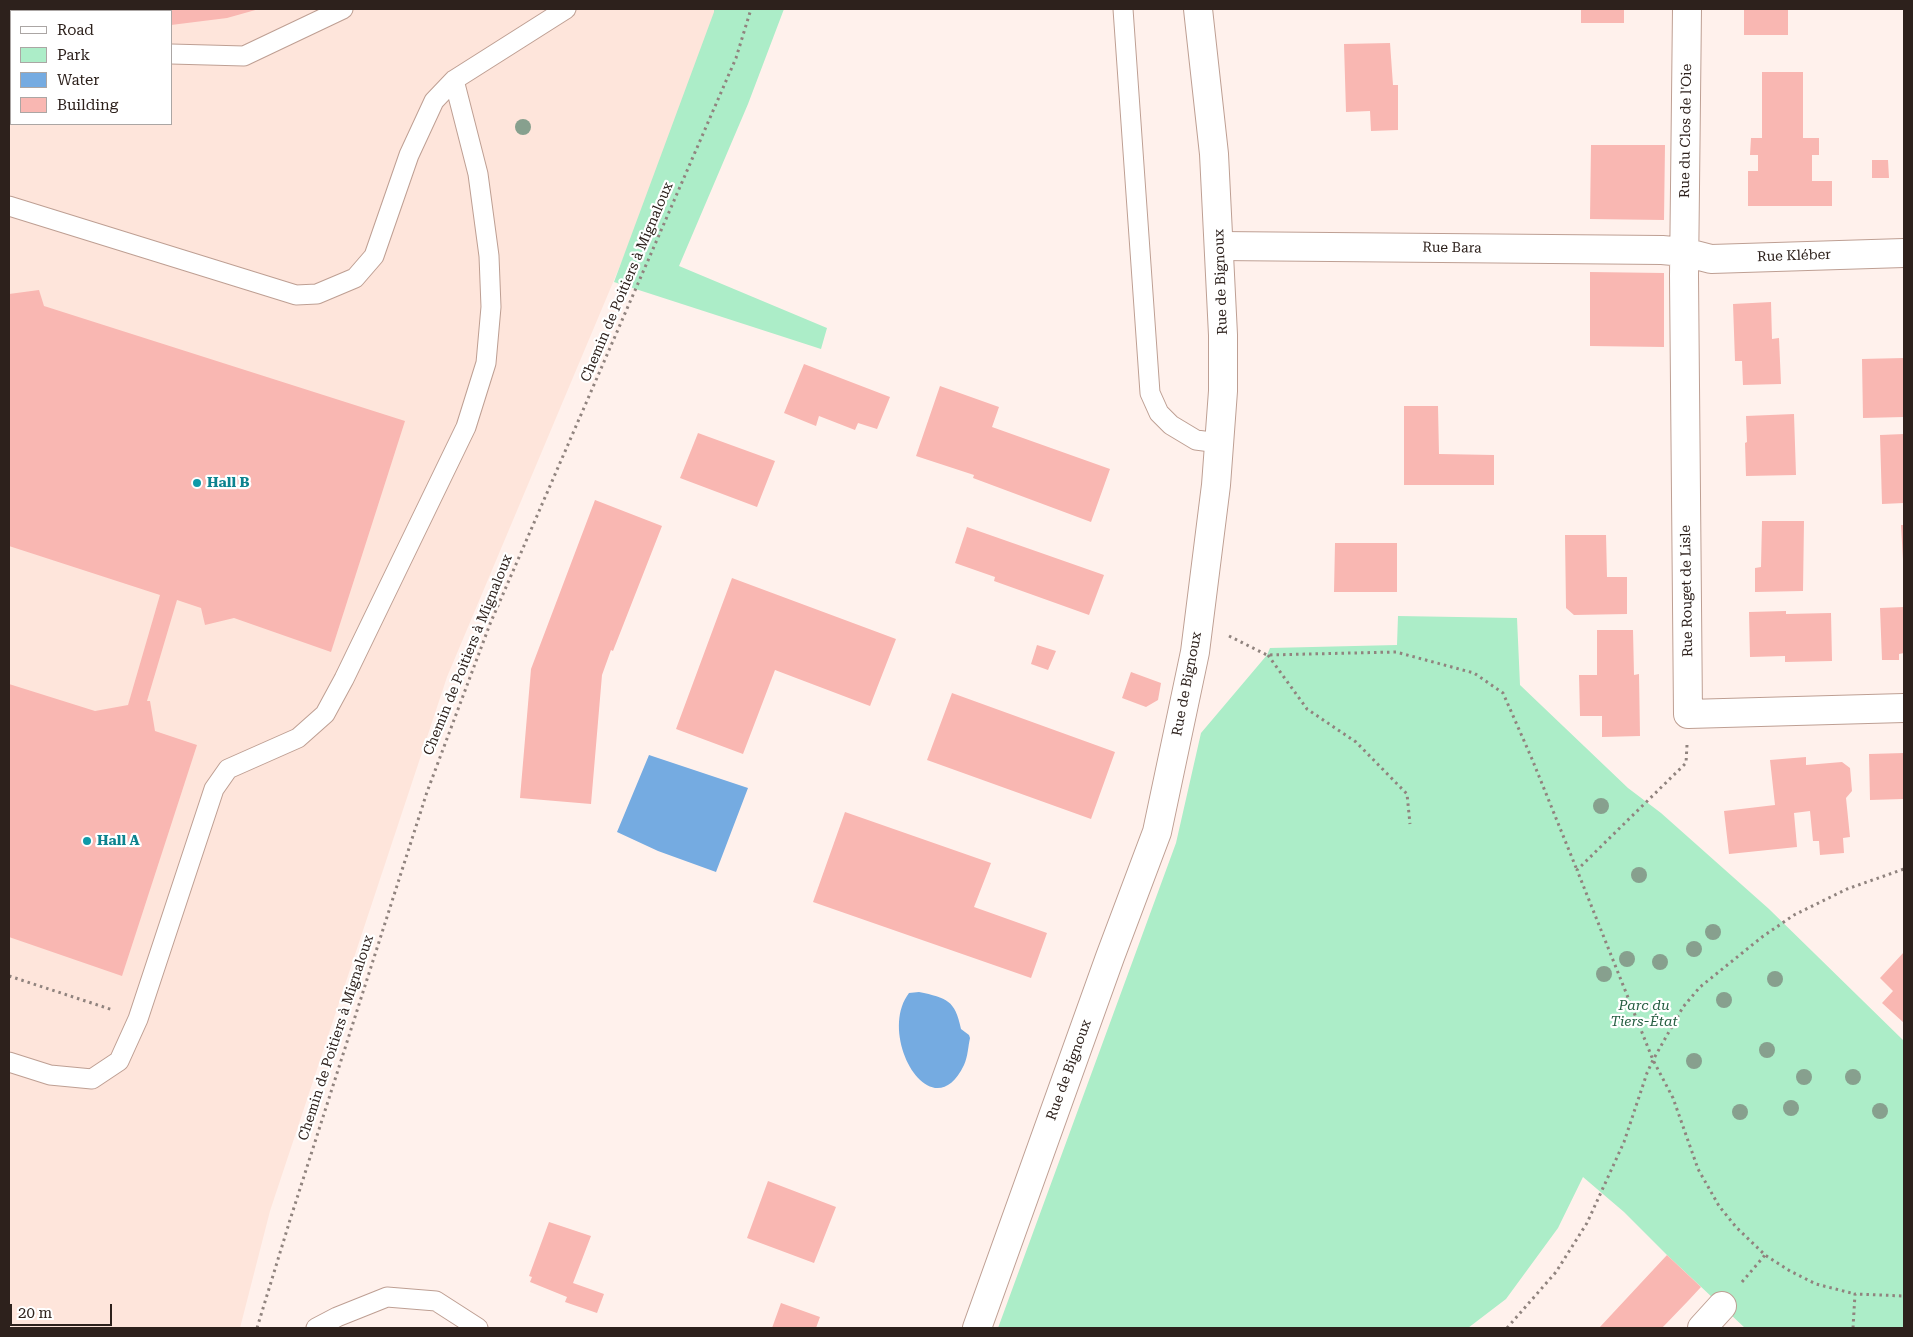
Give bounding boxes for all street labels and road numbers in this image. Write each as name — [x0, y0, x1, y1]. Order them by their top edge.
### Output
street label: Rue du Clos de l'Oie — [1676, 64, 1696, 198]
street label: Chemin de Poitiers à Mignaloux — [577, 180, 677, 384]
street label: Rue de Bignoux — [1211, 229, 1231, 335]
street label: Rue Bara — [1422, 239, 1482, 257]
street label: Rue Kléber — [1757, 246, 1831, 266]
street label: Rue Rouget de Lisle — [1677, 525, 1697, 657]
street label: Chemin de Poitiers à Mignaloux — [420, 552, 516, 758]
street label: Rue de Bignoux — [1169, 630, 1205, 738]
street label: Chemin de Poitiers à Mignaloux — [295, 933, 377, 1143]
street label: Rue de Bignoux — [1043, 1017, 1095, 1123]

